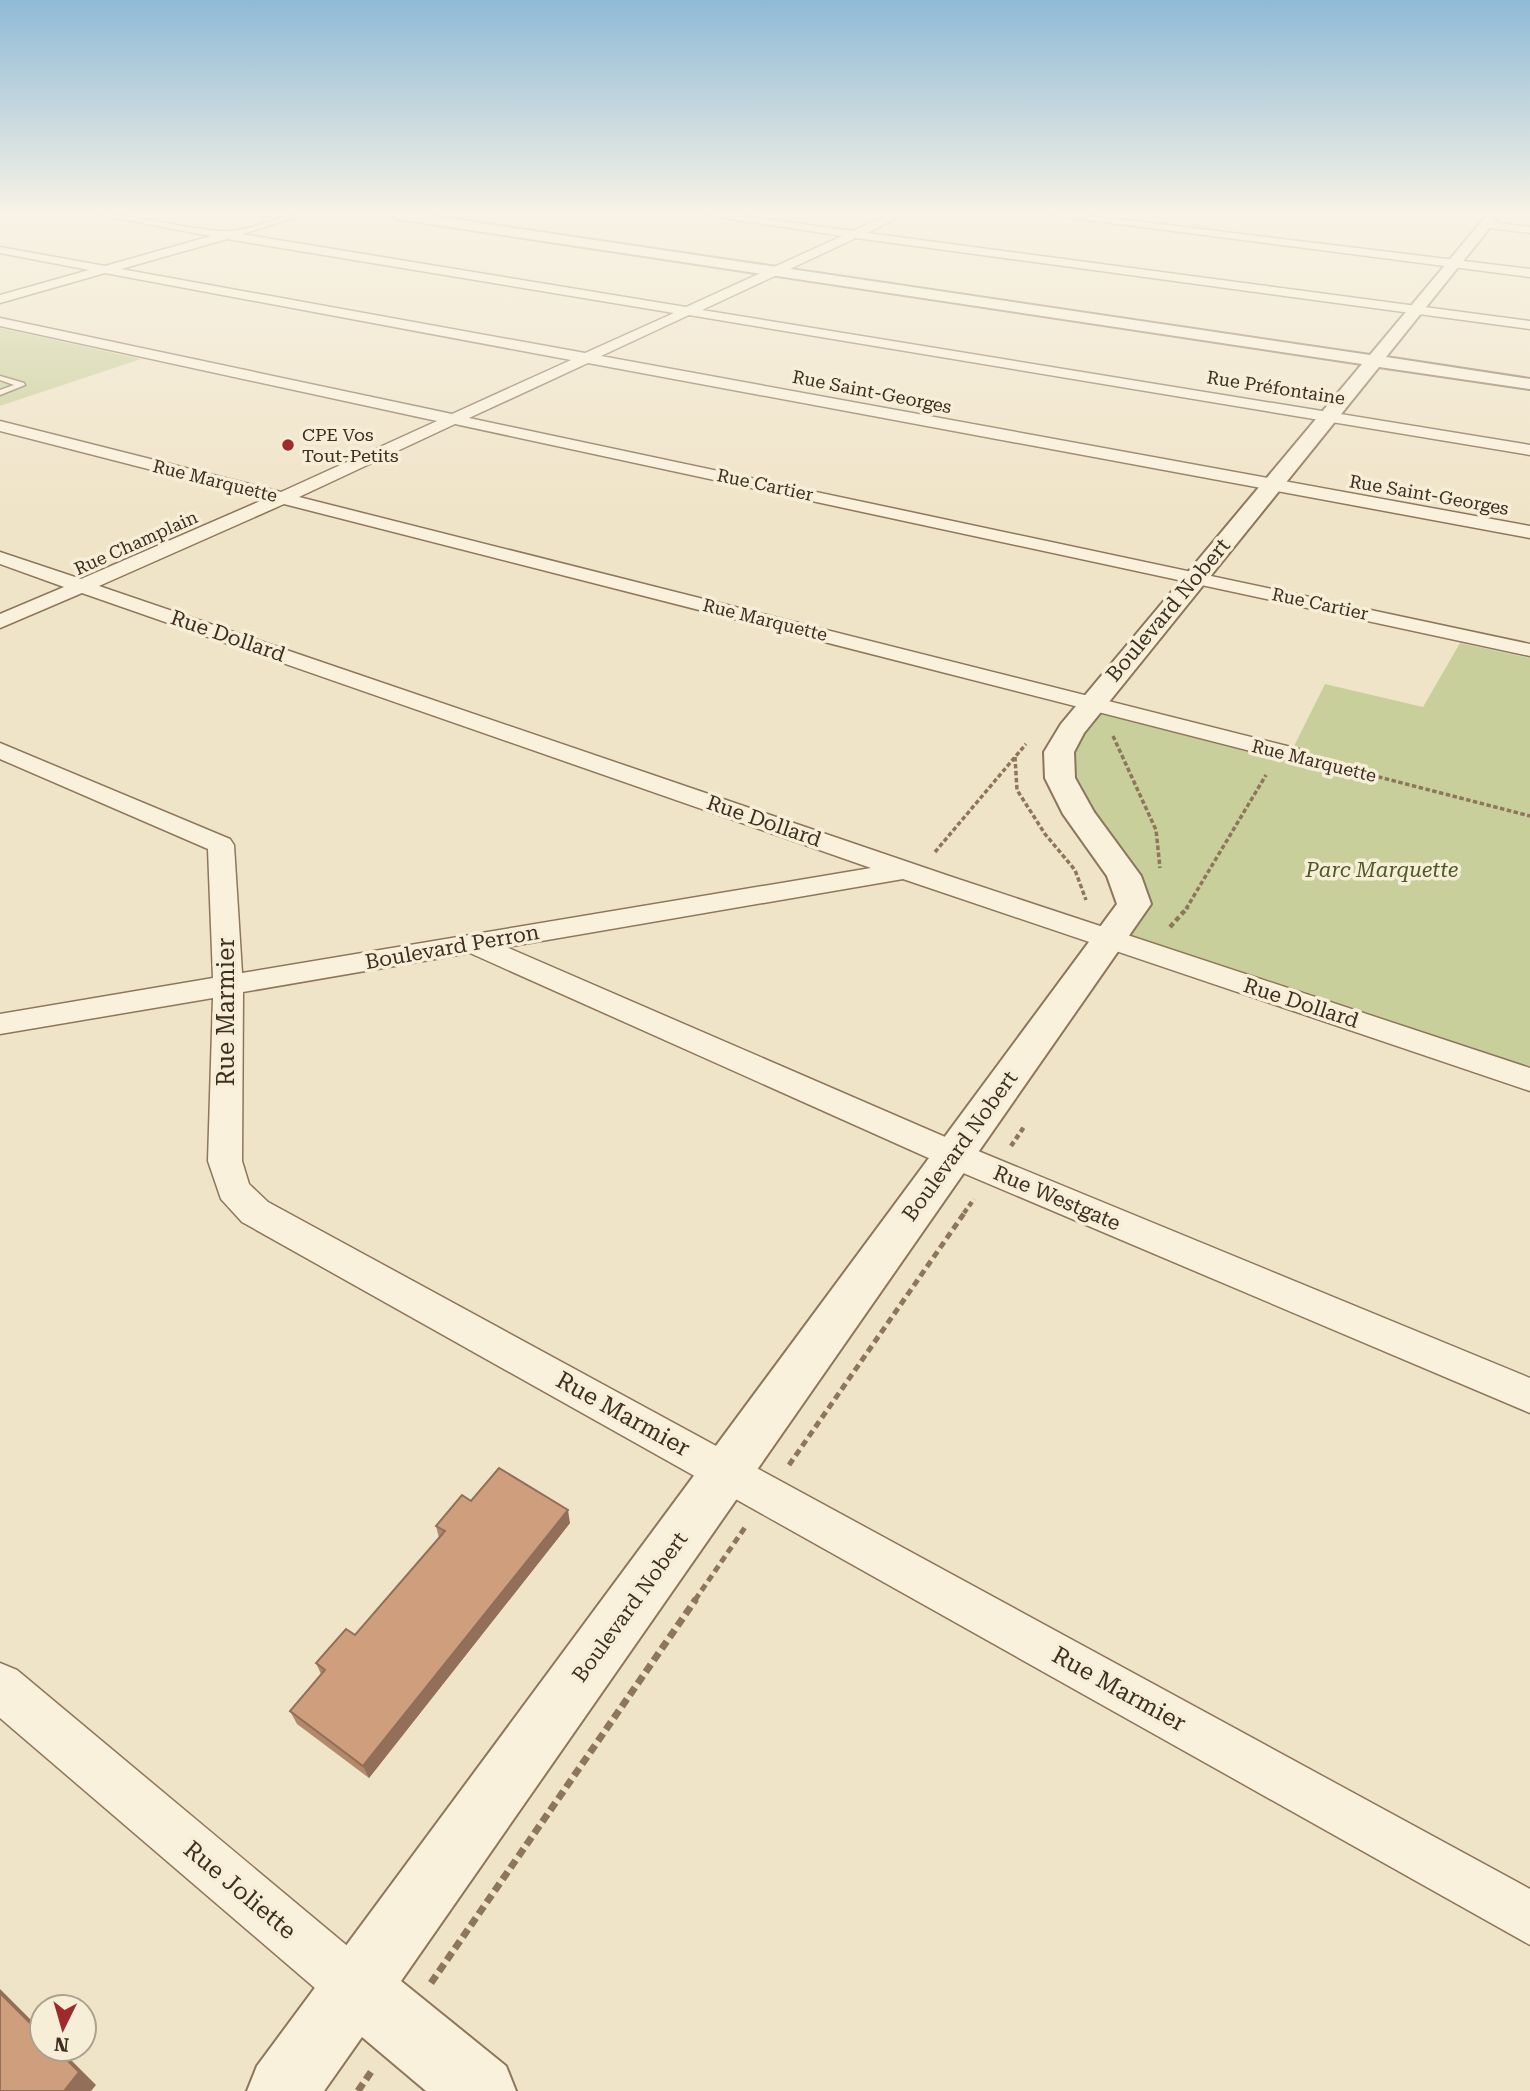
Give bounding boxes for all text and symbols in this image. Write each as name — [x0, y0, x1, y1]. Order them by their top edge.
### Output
street label: Rue Saint-Georges — [791, 366, 953, 417]
street label: Rue Préfontaine — [1205, 366, 1347, 409]
place label: CPE Vos Tout-Petits — [302, 424, 399, 466]
marker: CPE Vos Tout-Petits — [280, 437, 296, 453]
street label: Rue Marquette — [151, 455, 280, 506]
street label: Rue Cartier — [715, 464, 815, 505]
street label: Rue Saint-Georges — [1348, 470, 1510, 519]
street label: Rue Champlain — [71, 506, 201, 579]
street label: Boulevard Nobert — [1101, 533, 1235, 687]
street label: Rue Cartier — [1270, 583, 1370, 624]
street label: Rue Marquette — [701, 594, 830, 645]
street label: Rue Dollard — [168, 605, 289, 667]
street label: Rue Marquette — [1250, 735, 1379, 786]
street label: Rue Dollard — [704, 790, 825, 852]
park label: Parc Marquette — [1305, 858, 1458, 882]
street label: Boulevard Perron — [363, 920, 541, 974]
street label: Rue Marmier — [212, 938, 240, 1086]
street label: Rue Dollard — [1240, 973, 1362, 1033]
street label: Boulevard Nobert — [898, 1066, 1023, 1226]
street label: Rue Westgate — [990, 1160, 1124, 1236]
street label: Rue Marmier — [551, 1366, 695, 1462]
street label: Boulevard Nobert — [568, 1527, 693, 1687]
street label: Rue Marmier — [1047, 1641, 1191, 1737]
street label: Rue Joliette — [178, 1835, 302, 1945]
north arrow — [28, 1993, 98, 2063]
text: N — [53, 2032, 70, 2057]

